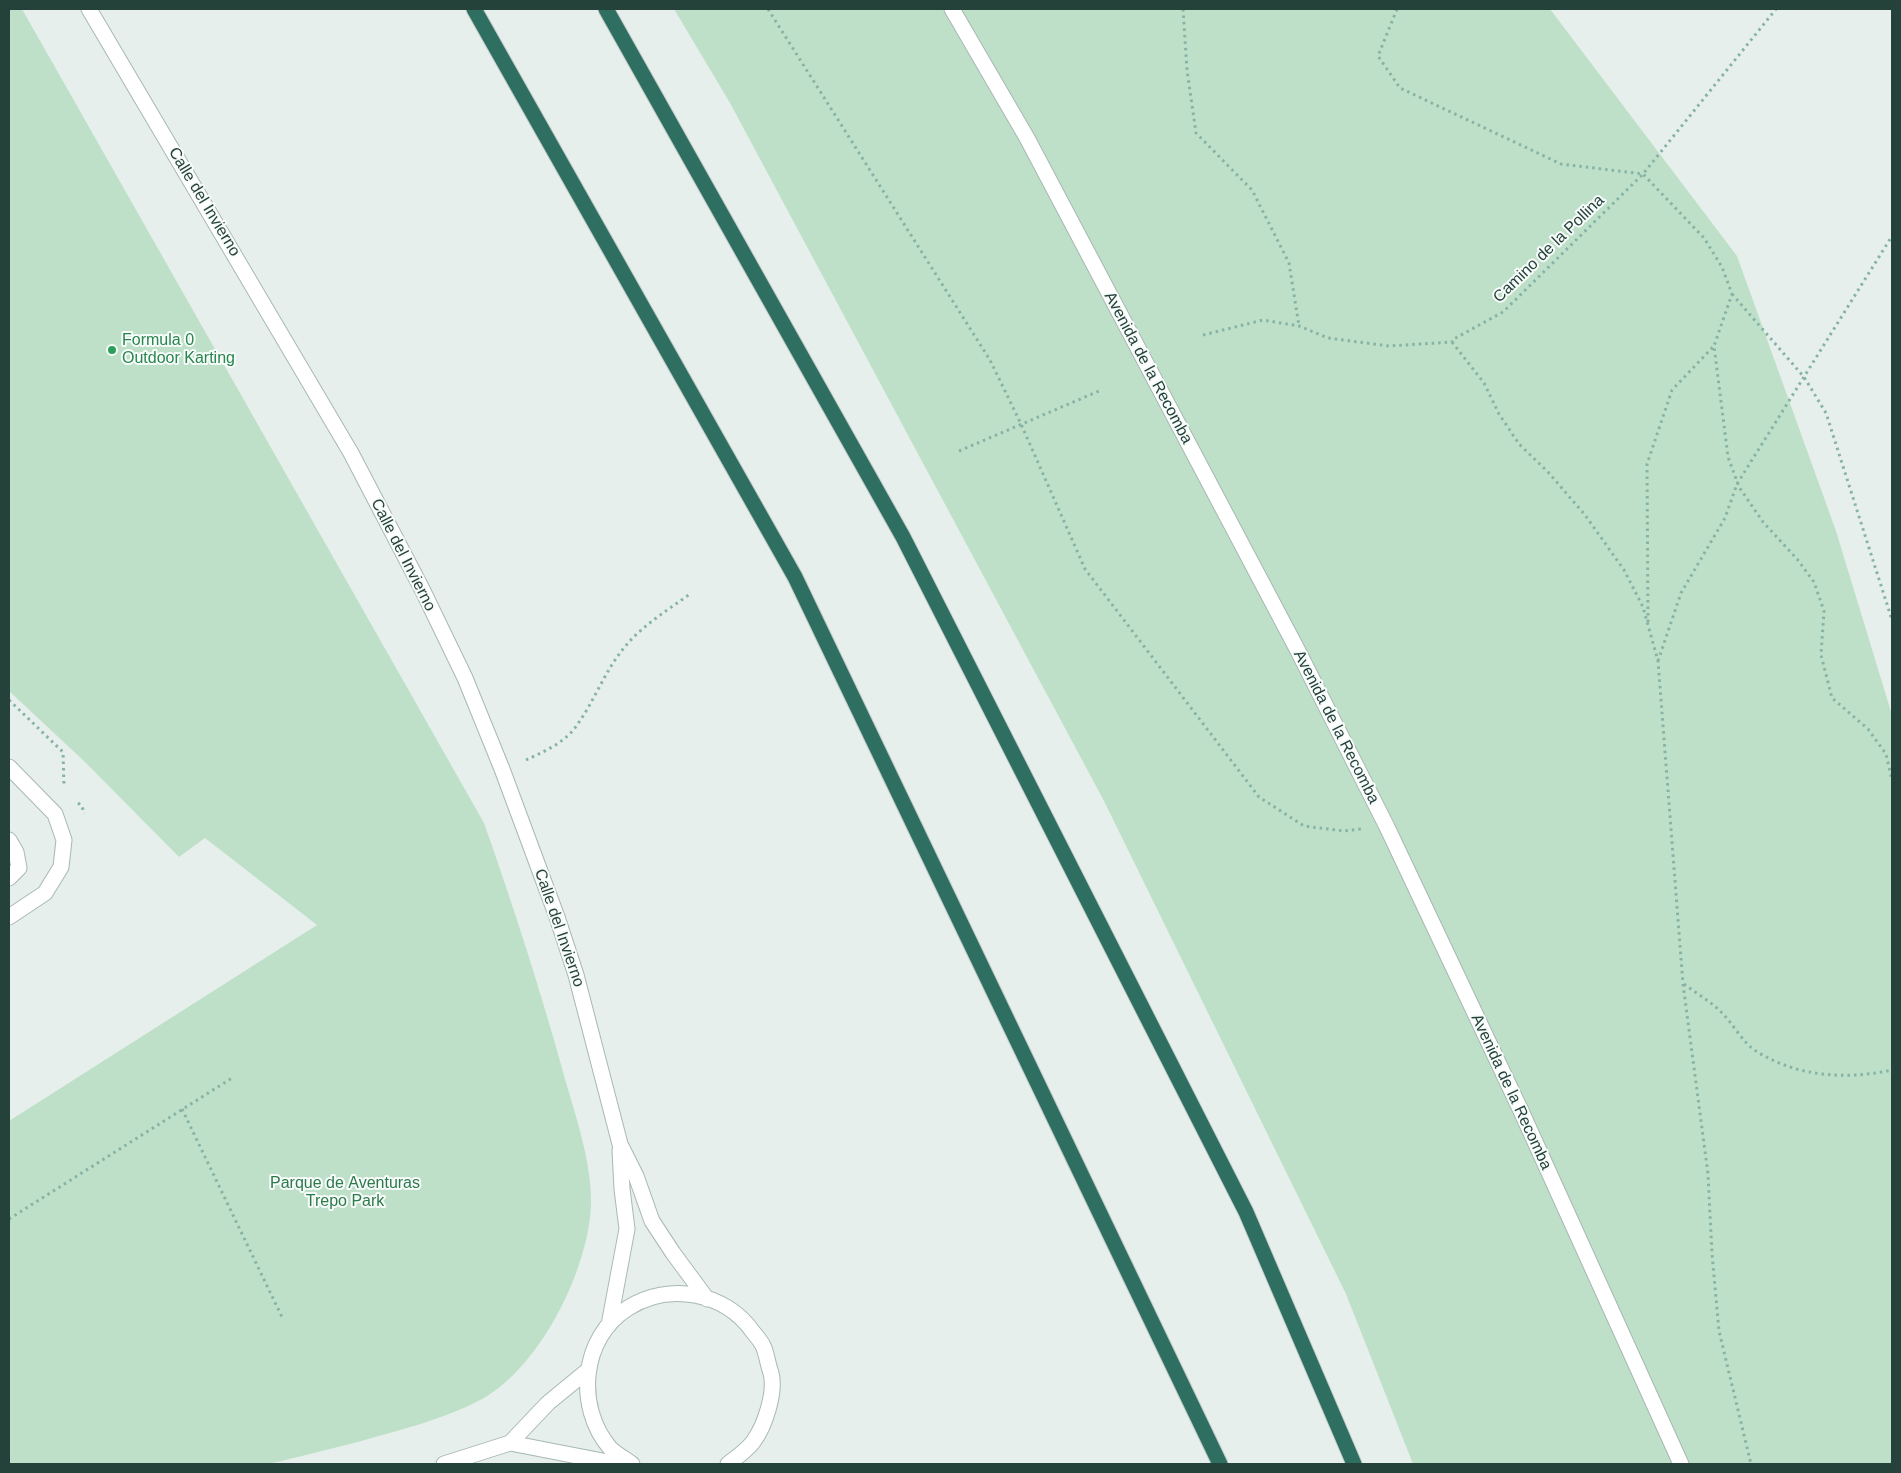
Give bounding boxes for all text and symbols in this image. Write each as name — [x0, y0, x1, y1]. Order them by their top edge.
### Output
street label: Calle del Invierno — [164, 144, 244, 260]
street label: Camino de la Pollina — [1490, 191, 1608, 307]
street label: Avenida de la Recomba — [1100, 289, 1196, 447]
place label: Formula 0 Outdoor Karting — [122, 331, 235, 369]
marker: Formula 0 Outdoor Karting — [106, 344, 118, 356]
street label: Calle del Invierno — [366, 496, 440, 614]
street label: Avenida de la Recomba — [1289, 647, 1383, 807]
street label: Calle del Invierno — [530, 866, 588, 990]
street label: Avenida de la Recomba — [1466, 1011, 1556, 1173]
park label: Parque de Aventuras Trepo Park — [270, 1174, 420, 1212]

